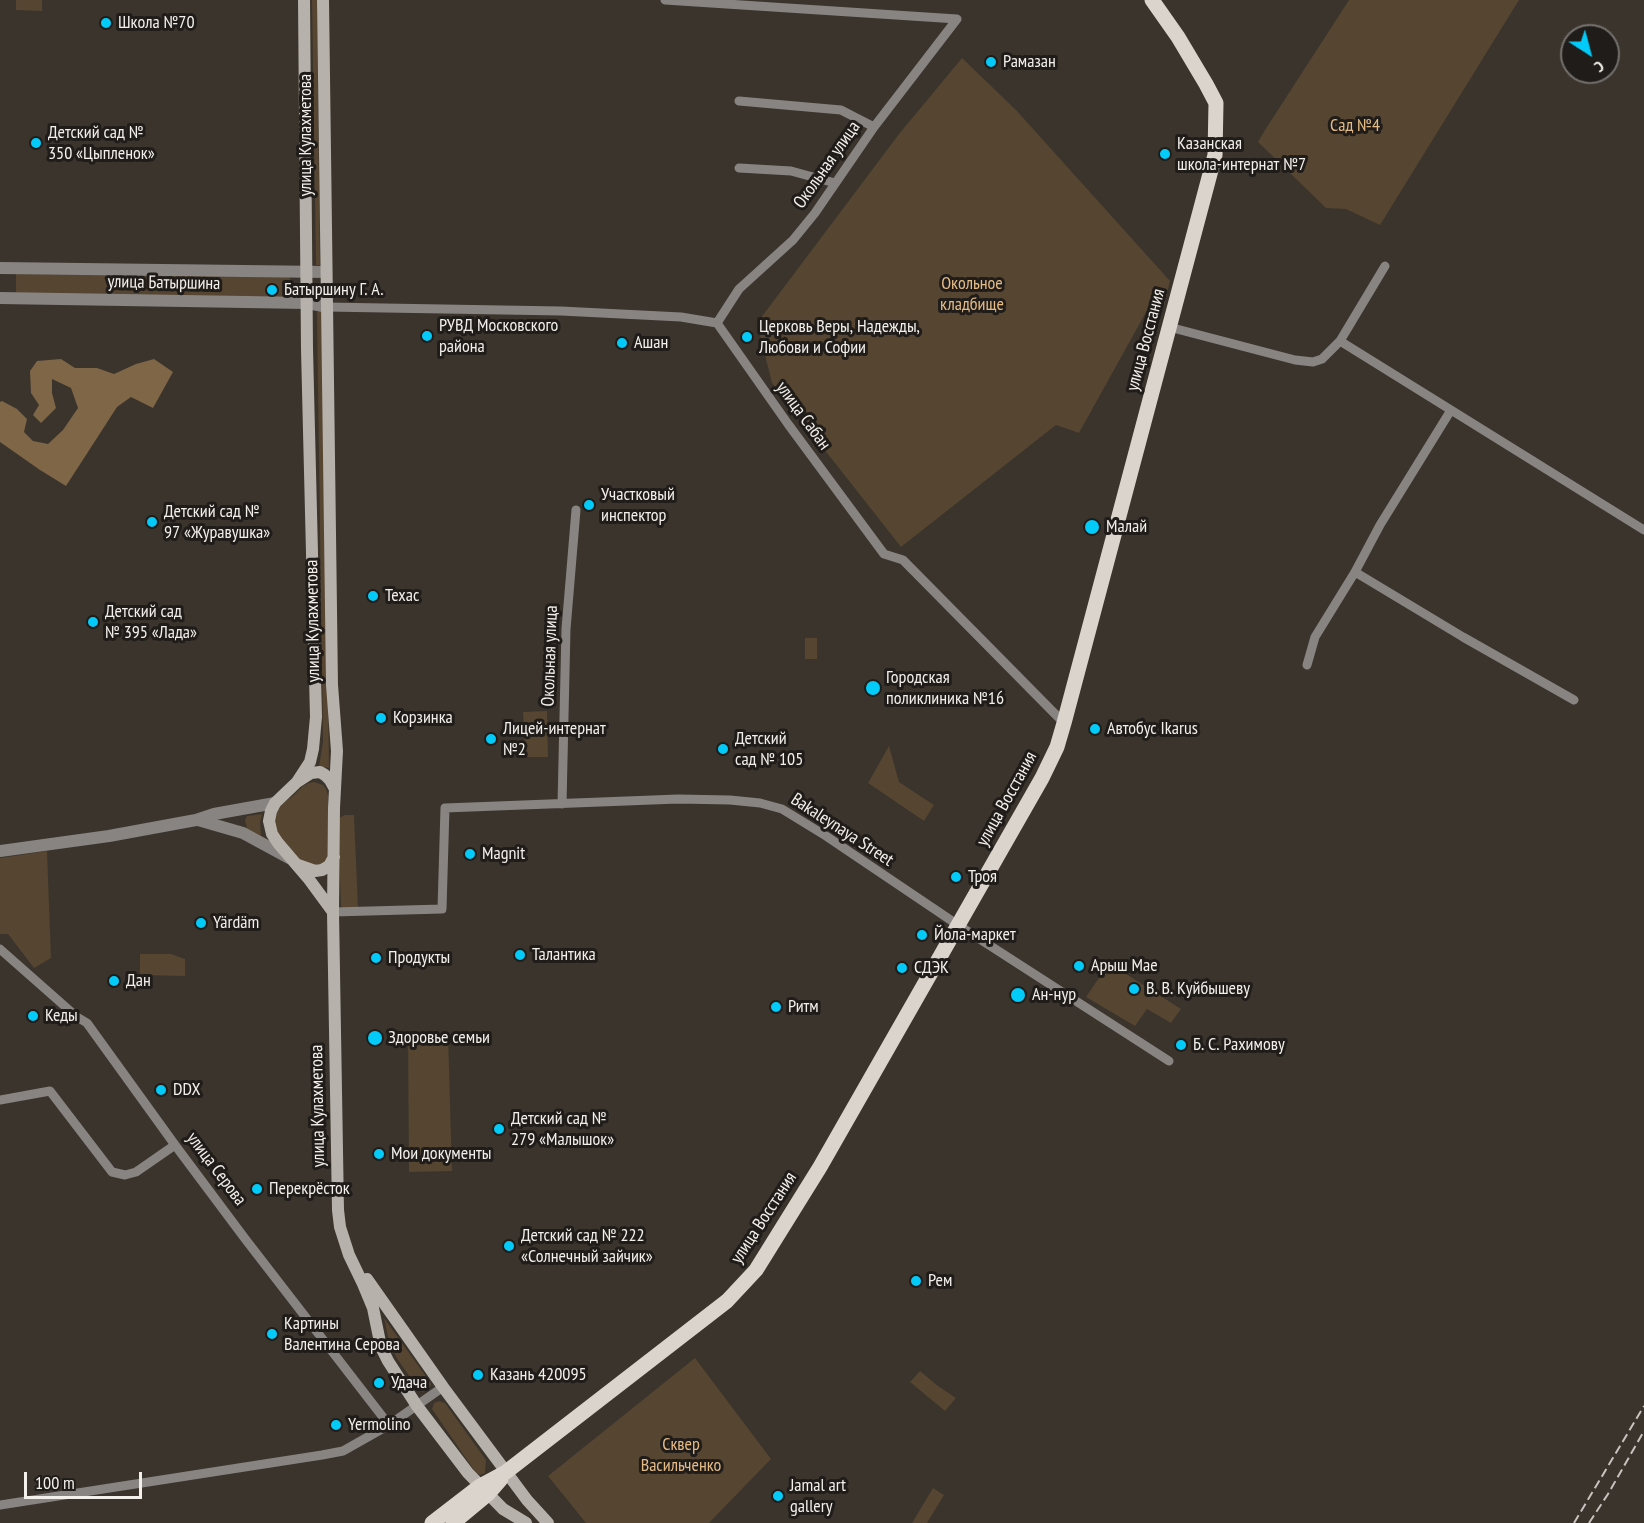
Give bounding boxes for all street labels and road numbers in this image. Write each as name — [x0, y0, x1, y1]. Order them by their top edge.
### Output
street label: улица Кулахметова — [295, 74, 317, 196]
street label: Окольная улица — [789, 117, 865, 213]
street label: улица Батыршина — [107, 271, 221, 295]
street label: улица Восстания — [1122, 287, 1170, 393]
street label: улица Сабан — [771, 378, 835, 454]
street label: улица Кулахметова — [301, 560, 325, 682]
street label: Окольная улица — [537, 605, 563, 707]
street label: улица Восстания — [972, 748, 1042, 850]
street label: Bakaleynaya Street — [787, 789, 897, 871]
street label: улица Кулахметова — [306, 1045, 330, 1167]
street label: улица Серова — [182, 1128, 250, 1210]
street label: улица Восстания — [726, 1168, 802, 1268]

